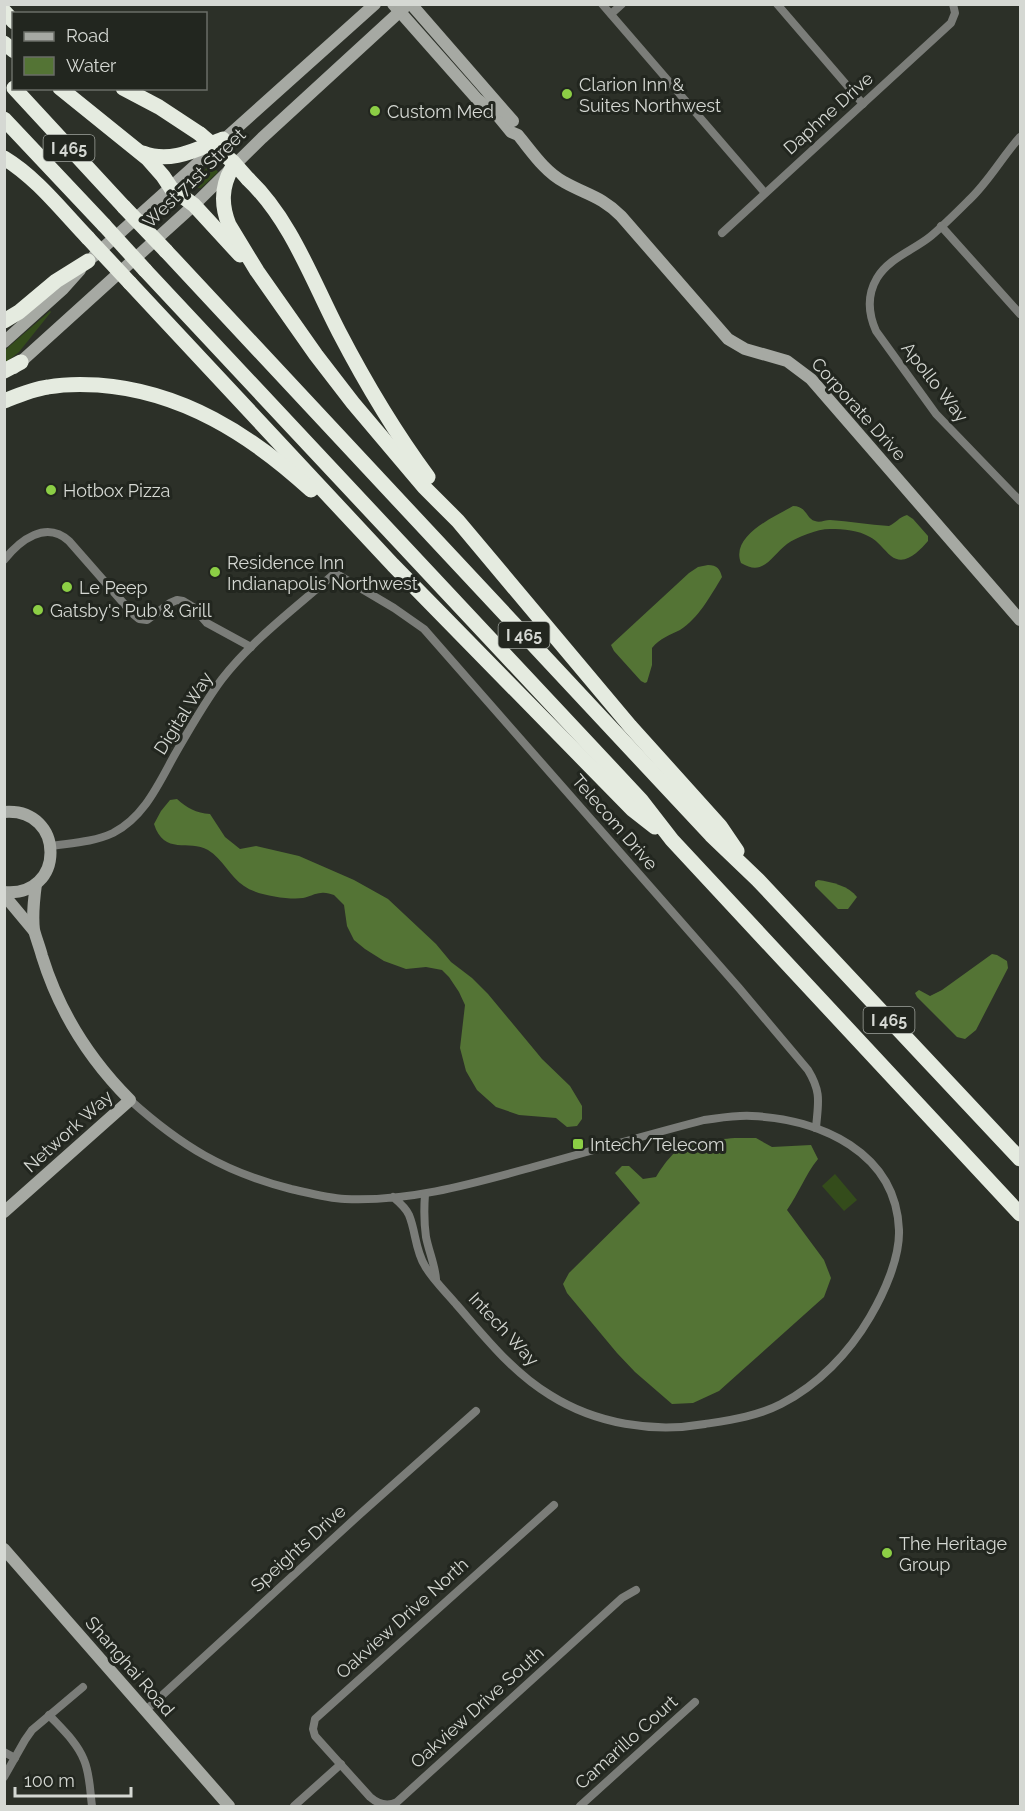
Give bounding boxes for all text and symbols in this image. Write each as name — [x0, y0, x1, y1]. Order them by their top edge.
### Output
legend — [12, 12, 207, 90]
text: Road — [66, 25, 109, 46]
text: Water — [66, 55, 117, 76]
street label: Daphne Drive — [779, 67, 877, 159]
place label: Clarion Inn & Suites Northwest — [579, 74, 721, 116]
marker: Clarion Inn & Suites Northwest — [560, 87, 574, 101]
place label: Custom Med — [387, 101, 494, 122]
marker: Custom Med — [368, 104, 382, 118]
street label: West 71st Street — [138, 124, 250, 232]
road number: I 465 — [44, 135, 94, 161]
street label: Apollo Way — [897, 338, 973, 426]
street label: Corporate Drive — [807, 353, 911, 465]
place label: Hotbox Pizza — [63, 480, 170, 501]
marker: Hotbox Pizza — [44, 483, 58, 497]
place label: Residence Inn Indianapolis Northwest — [227, 552, 418, 594]
marker: Residence Inn Indianapolis Northwest — [208, 565, 222, 579]
place label: Le Peep — [79, 577, 148, 598]
marker: Le Peep — [60, 580, 74, 594]
place label: Gatsby's Pub & Grill — [50, 600, 212, 621]
marker: Gatsby's Pub & Grill — [31, 603, 45, 617]
road number: I 465 — [498, 622, 550, 648]
street label: Digital Way — [149, 668, 217, 758]
street label: Telecom Drive — [568, 770, 662, 874]
road number: I 465 — [864, 1007, 914, 1033]
street label: Network Way — [19, 1085, 117, 1176]
place label: Intech/Telecom — [590, 1134, 725, 1155]
marker: Intech/Telecom — [571, 1137, 585, 1151]
street label: Intech Way — [465, 1288, 543, 1370]
street label: Speights Drive — [246, 1500, 350, 1596]
place label: The Heritage Group — [899, 1533, 1008, 1575]
marker: The Heritage Group — [880, 1546, 894, 1560]
street label: Oakview Drive North — [332, 1553, 472, 1683]
street label: Shanghai Road — [81, 1612, 179, 1720]
street label: Oakview Drive South — [406, 1642, 548, 1772]
street label: Camarillo Court — [571, 1691, 681, 1793]
scale bar — [15, 1760, 130, 1798]
text: 100 m — [24, 1770, 75, 1791]

